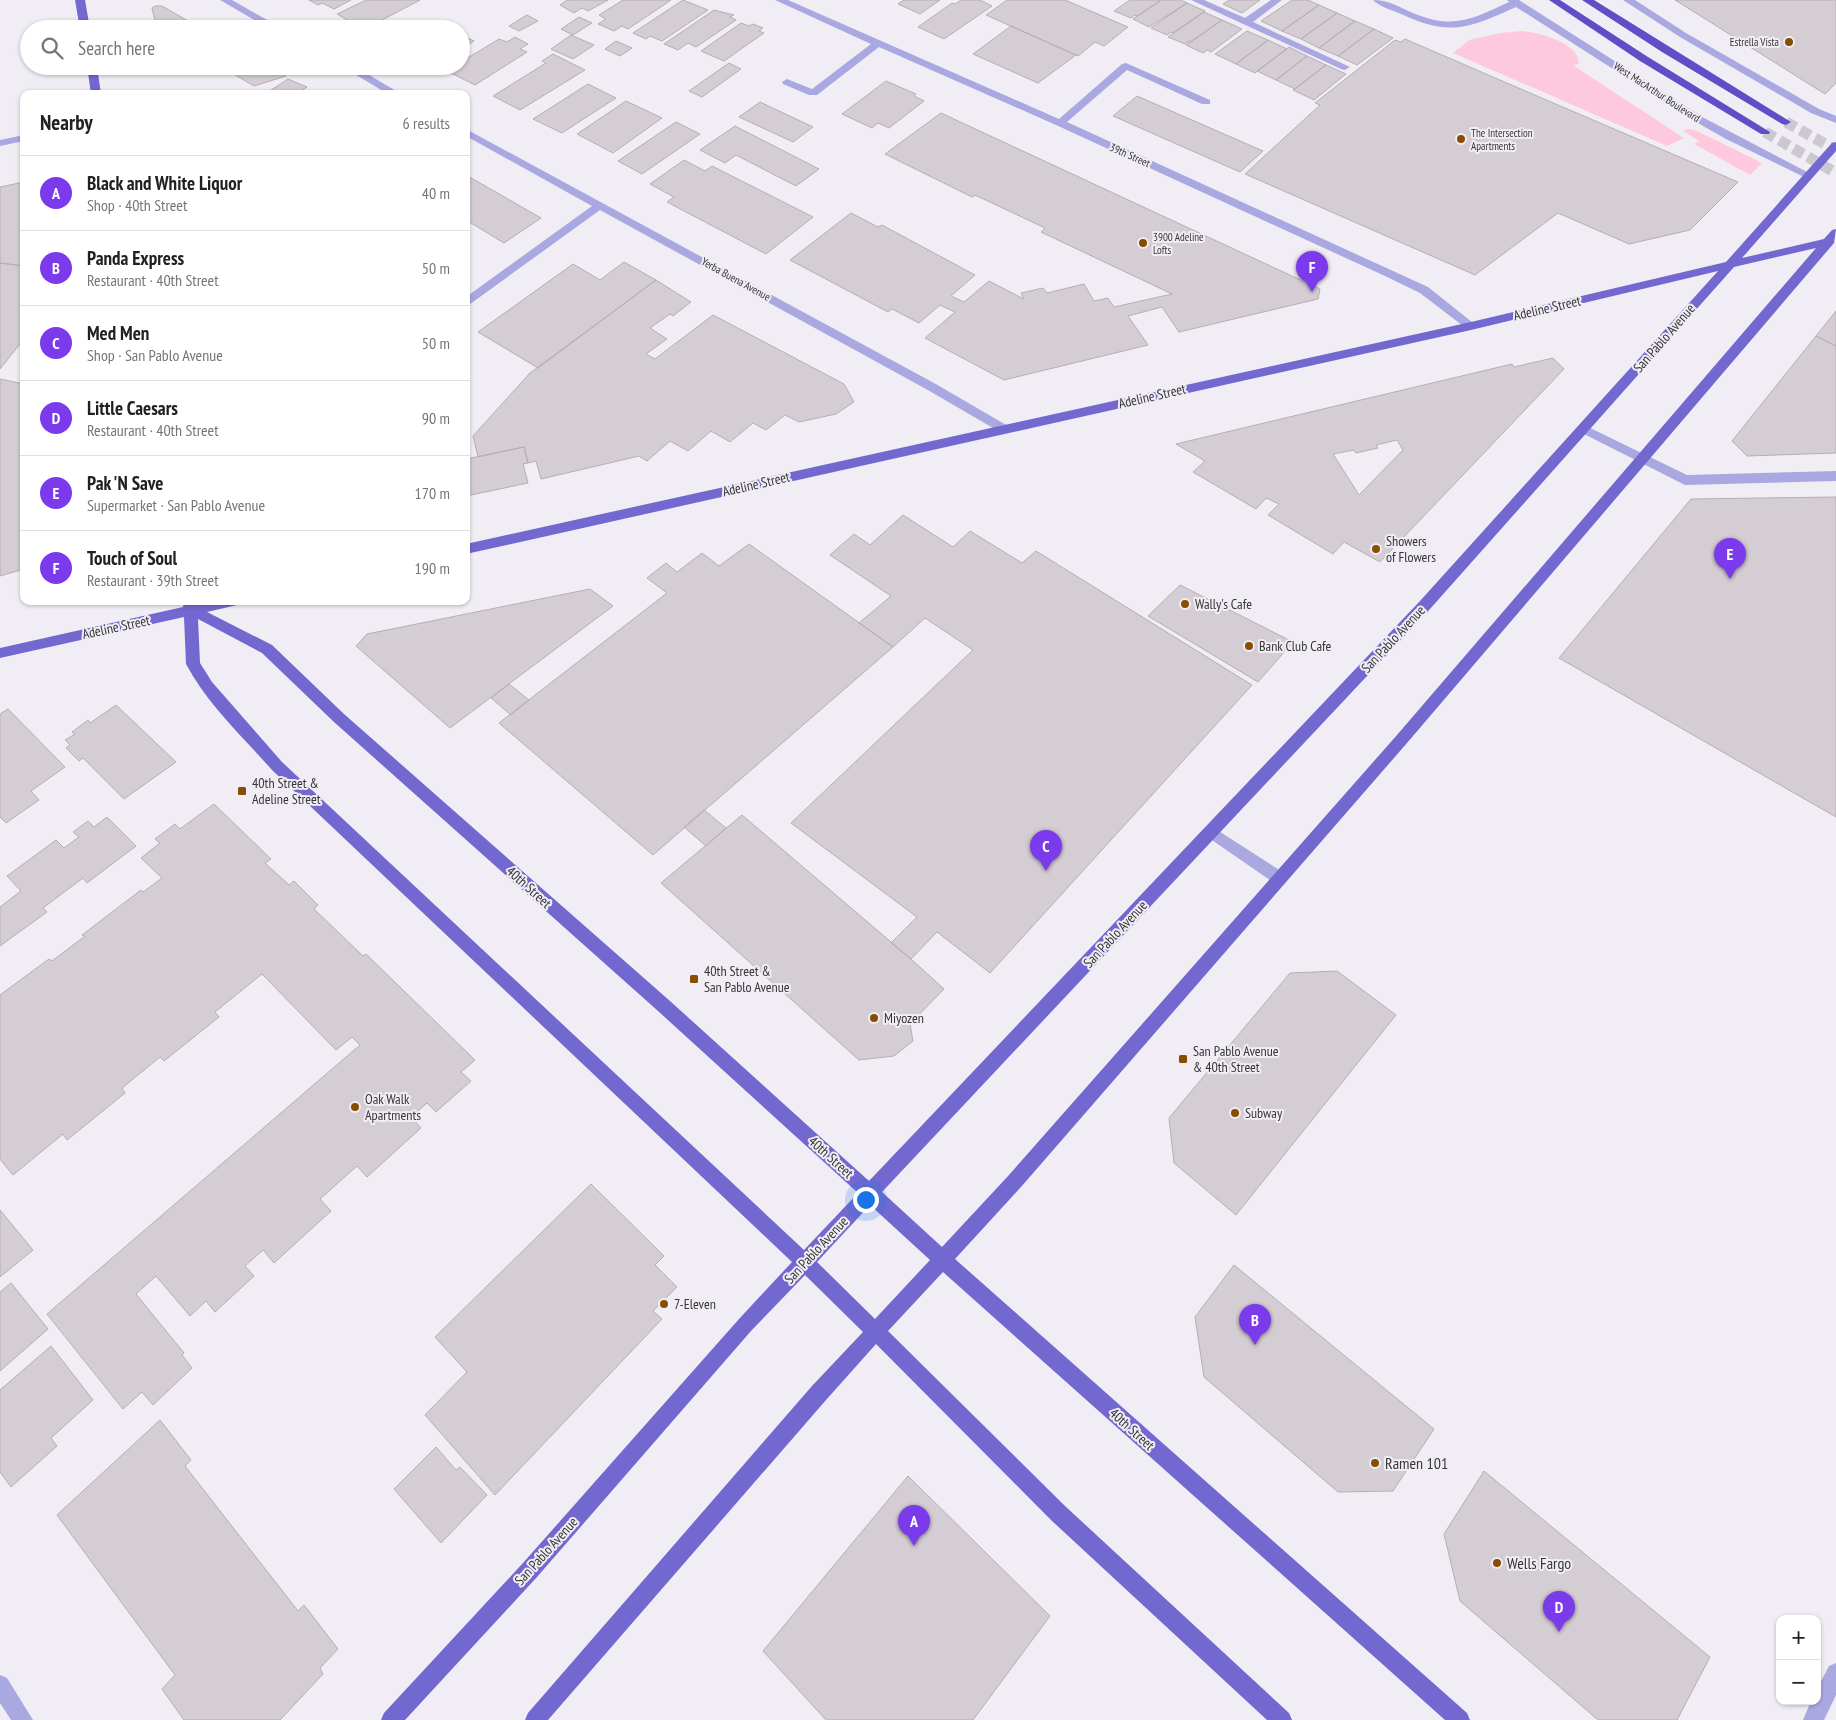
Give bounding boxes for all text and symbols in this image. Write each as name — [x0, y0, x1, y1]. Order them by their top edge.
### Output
search box — [20, 20, 470, 75]
icon: search — [38, 34, 66, 62]
place label: Estrella Vista — [1730, 35, 1779, 49]
text: Search here — [78, 36, 155, 60]
marker: Estrella Vista — [1783, 36, 1795, 48]
street label: West MacArthur Boulevard — [1611, 59, 1703, 125]
text: Nearby — [40, 109, 93, 136]
text: 6 results — [403, 113, 450, 133]
place label: The Intersection Apartments — [1471, 126, 1533, 153]
marker: The Intersection Apartments — [1455, 133, 1467, 145]
street label: 39th Street — [1108, 140, 1152, 170]
text: Black and White Liquor — [87, 171, 242, 195]
text: A — [52, 183, 60, 203]
text: 40 m — [422, 183, 450, 203]
text: Shop · 40th Street — [87, 195, 187, 215]
place label: 3900 Adeline Lofts — [1153, 230, 1204, 257]
marker: 3900 Adeline Lofts — [1137, 237, 1149, 249]
text: Panda Express — [87, 246, 184, 270]
pin: F — [1296, 251, 1328, 292]
street label: Yerba Buena Avenue — [699, 254, 773, 304]
text: B — [52, 258, 60, 278]
text: 50 m — [422, 258, 450, 278]
text: Restaurant · 40th Street — [87, 270, 219, 290]
street label: Adeline Street — [1512, 291, 1583, 324]
street label: San Pablo Avenue — [1629, 300, 1699, 376]
text: Med Men — [87, 321, 149, 345]
text: C — [52, 333, 60, 353]
text: 50 m — [422, 333, 450, 353]
text: Shop · San Pablo Avenue — [87, 345, 223, 365]
street label: Adeline Street — [1117, 379, 1188, 412]
text: Little Caesars — [87, 396, 178, 420]
text: D — [52, 408, 60, 428]
text: 90 m — [422, 408, 450, 428]
text: Restaurant · 40th Street — [87, 420, 219, 440]
street label: Adeline Street — [721, 467, 792, 500]
text: Pak 'N Save — [87, 471, 163, 495]
text: E — [53, 483, 59, 503]
text: 170 m — [415, 483, 450, 503]
text: Supermarket · San Pablo Avenue — [87, 495, 265, 515]
place label: Showers of Flowers — [1386, 532, 1436, 566]
pin: E — [1714, 538, 1746, 579]
marker: Showers of Flowers — [1370, 543, 1382, 555]
text: Touch of Soul — [87, 546, 177, 570]
text: F — [53, 558, 59, 578]
text: 190 m — [415, 558, 450, 578]
text: Restaurant · 39th Street — [87, 570, 219, 590]
place label: Wally's Cafe — [1195, 595, 1252, 613]
marker: Wally's Cafe — [1179, 598, 1191, 610]
street label: San Pablo Avenue — [1357, 601, 1429, 676]
street label: Adeline Street — [81, 611, 152, 643]
place label: Bank Club Cafe — [1259, 637, 1332, 655]
marker: Bank Club Cafe — [1243, 640, 1255, 652]
place label: 40th Street & Adeline Street — [252, 774, 321, 808]
marker: 40th Street & Adeline Street — [236, 785, 248, 797]
pin: C — [1030, 830, 1062, 871]
street label: 40th Street — [503, 862, 555, 912]
street label: San Pablo Avenue — [1079, 896, 1151, 971]
place label: 40th Street & San Pablo Avenue — [704, 962, 790, 996]
marker: 40th Street & San Pablo Avenue — [688, 973, 700, 985]
place label: Miyozen — [884, 1009, 924, 1027]
marker: Miyozen — [868, 1012, 880, 1024]
place label: San Pablo Avenue & 40th Street — [1193, 1042, 1279, 1076]
marker: San Pablo Avenue & 40th Street — [1177, 1053, 1189, 1065]
place label: Oak Walk Apartments — [365, 1090, 421, 1124]
marker: Oak Walk Apartments — [349, 1101, 361, 1113]
place label: Subway — [1245, 1104, 1283, 1122]
marker: Subway — [1229, 1107, 1241, 1119]
street label: 40th Street — [805, 1132, 857, 1182]
your location — [853, 1187, 879, 1213]
street label: San Pablo Avenue — [780, 1212, 852, 1287]
place label: 7-Eleven — [674, 1295, 716, 1313]
marker: 7-Eleven — [658, 1298, 670, 1310]
pin: B — [1239, 1304, 1271, 1345]
street label: 40th Street — [1106, 1404, 1158, 1454]
place label: Ramen 101 — [1385, 1453, 1448, 1473]
marker: Ramen 101 — [1369, 1457, 1381, 1469]
pin: A — [898, 1505, 930, 1546]
street label: San Pablo Avenue — [511, 1513, 581, 1589]
place label: Wells Fargo — [1507, 1553, 1571, 1573]
marker: Wells Fargo — [1491, 1557, 1503, 1569]
pin: D — [1543, 1591, 1575, 1632]
map controls — [1776, 1615, 1821, 1705]
button: + — [1776, 1615, 1821, 1660]
button: − — [1776, 1660, 1821, 1705]

